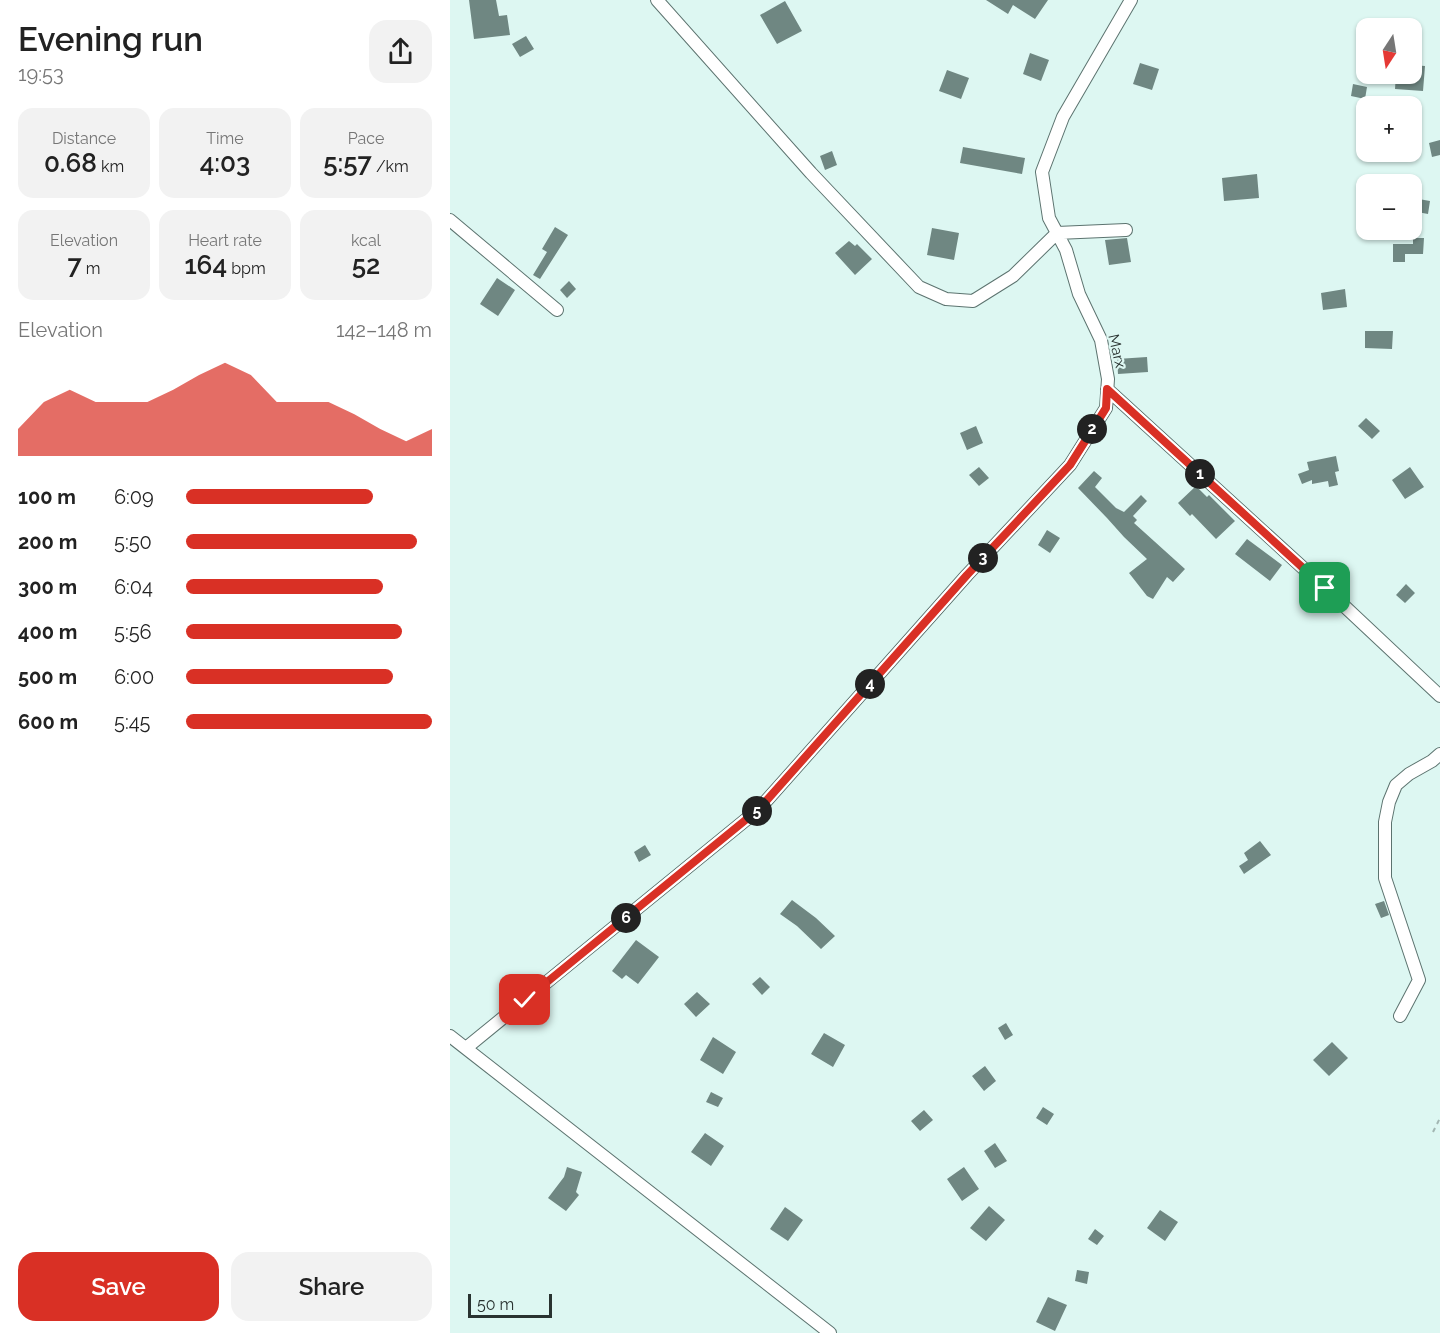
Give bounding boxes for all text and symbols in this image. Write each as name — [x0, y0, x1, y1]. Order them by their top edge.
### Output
north arrow — [1356, 18, 1422, 84]
map controls — [1356, 18, 1422, 240]
text: Evening run — [18, 20, 203, 59]
button: share — [369, 20, 432, 83]
text: 19:53 — [18, 62, 64, 86]
button: + — [1356, 96, 1422, 162]
text: Distance — [52, 129, 116, 148]
text: Time — [206, 129, 244, 148]
text: Pace — [348, 129, 384, 148]
text: 0.68 — [44, 148, 97, 178]
text: 4:03 — [200, 148, 250, 178]
text: 5:57 — [323, 148, 372, 178]
text: km — [97, 157, 124, 176]
text: /km — [372, 157, 409, 176]
button: − — [1356, 174, 1422, 240]
text: Elevation — [50, 231, 118, 250]
text: Heart rate — [188, 231, 262, 250]
text: kcal — [351, 231, 381, 250]
text: 7 — [67, 250, 82, 280]
text: 164 — [184, 250, 227, 280]
text: 52 — [352, 250, 380, 280]
text: m — [82, 259, 101, 278]
text: bpm — [227, 259, 266, 278]
text: Elevation — [18, 318, 103, 342]
text: 142–148 m — [336, 318, 432, 342]
street label: Marx — [1104, 332, 1130, 370]
pin: 2 — [1077, 414, 1107, 444]
text: 2 — [1087, 419, 1097, 438]
pin: 1 — [1185, 459, 1215, 489]
text: 1 — [1196, 464, 1204, 483]
text: 100 m — [18, 485, 76, 509]
text: 6:09 — [114, 485, 154, 509]
text: 200 m — [18, 530, 77, 554]
text: 5:50 — [114, 530, 152, 554]
pin: 3 — [968, 543, 998, 573]
text: 3 — [979, 548, 987, 567]
pin — [1299, 562, 1350, 613]
icon: arrive — [1308, 571, 1341, 604]
text: 300 m — [18, 575, 77, 599]
text: 6:04 — [114, 575, 153, 599]
text: 400 m — [18, 620, 77, 644]
text: 5:56 — [114, 620, 152, 644]
text: 500 m — [18, 665, 77, 689]
text: 6:00 — [114, 665, 154, 689]
pin: 4 — [855, 669, 885, 699]
text: 4 — [865, 674, 875, 693]
text: 600 m — [18, 710, 78, 734]
text: 5:45 — [114, 710, 150, 734]
pin: 5 — [742, 796, 772, 826]
text: 5 — [753, 801, 761, 820]
pin: 6 — [611, 903, 641, 933]
text: 6 — [621, 908, 631, 927]
pin — [499, 974, 550, 1025]
icon: check — [508, 983, 541, 1016]
button: Save — [18, 1252, 219, 1321]
button: Share — [231, 1252, 432, 1321]
scale bar — [468, 1291, 552, 1318]
text: 50 m — [477, 1295, 514, 1314]

